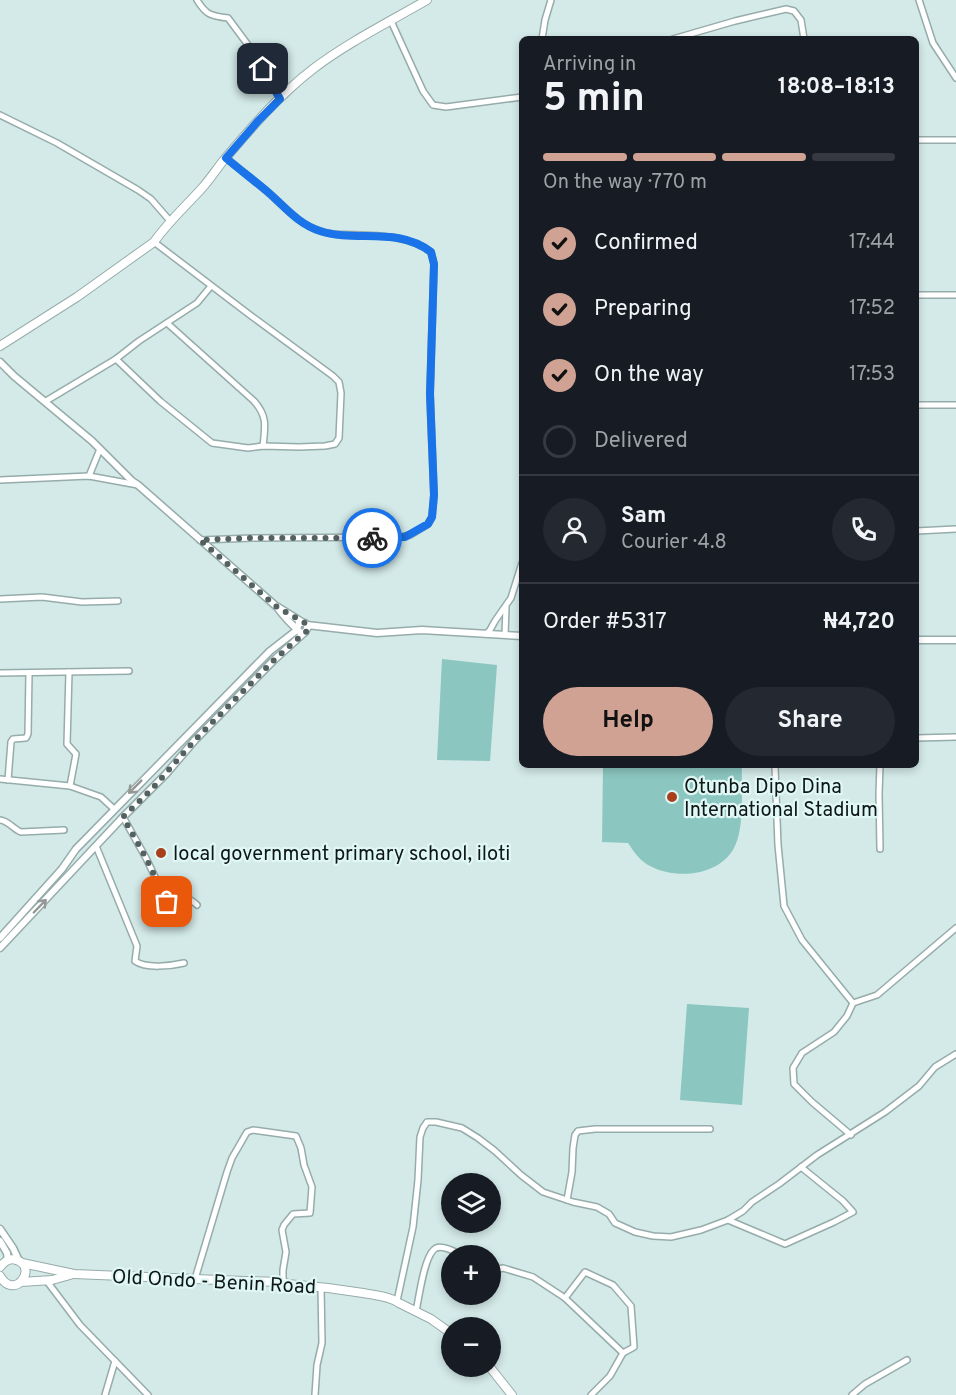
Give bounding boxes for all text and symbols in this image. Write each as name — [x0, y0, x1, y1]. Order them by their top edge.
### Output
pin — [237, 43, 288, 94]
icon: home — [246, 52, 279, 85]
text: Arriving in — [543, 52, 636, 78]
text: 18:08–18:13 — [778, 74, 895, 101]
text: 5 min — [543, 76, 645, 125]
text: On the way · 770 m — [543, 170, 707, 196]
icon: check — [543, 227, 576, 260]
text: Confirmed — [594, 230, 698, 257]
text: 17:44 — [849, 230, 895, 256]
icon: check — [543, 293, 576, 326]
text: Preparing — [594, 296, 692, 323]
text: 17:52 — [849, 296, 895, 322]
icon: check — [543, 359, 576, 392]
text: On the way — [594, 362, 704, 389]
text: 17:53 — [849, 362, 895, 388]
text: Delivered — [594, 428, 688, 455]
button: person — [543, 498, 606, 561]
button: phone — [832, 498, 895, 561]
text: Sam — [621, 503, 666, 530]
courier — [342, 508, 402, 568]
icon: bike — [356, 522, 389, 555]
text: Courier · 4.8 — [621, 530, 727, 556]
text: Order #5317 — [543, 609, 667, 636]
text: ₦4,720 — [823, 609, 895, 636]
button: Help — [543, 687, 713, 756]
button: Share — [725, 687, 895, 756]
place label: Otunba Dipo Dina International Stadium — [684, 775, 878, 824]
one-way arrow — [128, 780, 142, 795]
marker: Otunba Dipo Dina International Stadium — [665, 790, 679, 804]
place label: local government primary school, iloti — [173, 842, 510, 868]
marker: local government primary school, iloti — [154, 846, 168, 860]
pin — [141, 876, 192, 927]
icon: bag — [150, 885, 183, 918]
one-way arrow — [33, 898, 47, 913]
map controls — [441, 1173, 501, 1377]
button: layers — [441, 1173, 501, 1233]
button: + — [441, 1245, 501, 1305]
street label: Old Ondo - Benin Road — [111, 1265, 317, 1301]
button: − — [441, 1317, 501, 1377]

